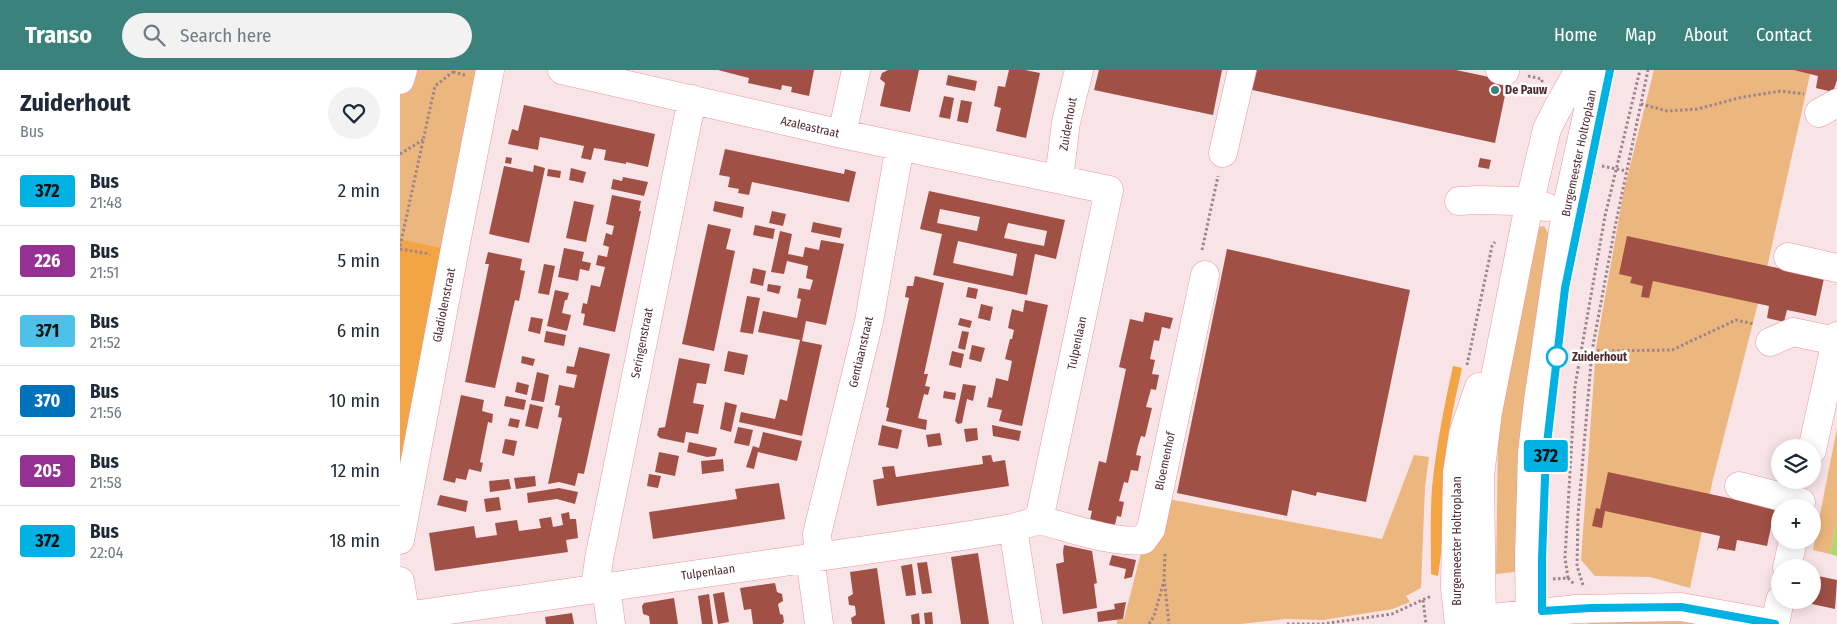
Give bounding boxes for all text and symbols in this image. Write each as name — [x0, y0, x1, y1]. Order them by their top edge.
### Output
search box — [122, 13, 472, 58]
text: Transo — [25, 21, 92, 49]
icon: search — [140, 21, 168, 49]
text: Search here — [180, 24, 272, 47]
text: Home — [1554, 24, 1597, 46]
text: Map — [1625, 24, 1656, 46]
text: About — [1684, 24, 1728, 46]
text: Contact — [1756, 24, 1812, 46]
place label: De Pauw — [1505, 83, 1548, 97]
marker: De Pauw — [1489, 84, 1501, 96]
button: heart — [328, 87, 380, 139]
street label: Burgemeester Holtroplaan — [1559, 88, 1599, 218]
text: Zuiderhout — [20, 89, 130, 117]
street label: Zuiderhout — [1056, 96, 1080, 152]
street label: Azaleastraat — [779, 113, 841, 141]
text: Bus — [20, 122, 44, 141]
text: Bus — [90, 170, 119, 193]
text: 2 min — [338, 179, 380, 202]
text: 372 — [35, 180, 60, 202]
text: 21:48 — [90, 193, 122, 212]
text: Bus — [90, 240, 119, 263]
text: 5 min — [337, 249, 380, 272]
text: 226 — [34, 250, 61, 272]
text: 21:51 — [90, 263, 119, 282]
street label: Gladiolenstraat — [430, 267, 458, 343]
street label: Seringenstraat — [628, 306, 656, 379]
text: Bus — [90, 310, 119, 333]
street label: Gentiaanstraat — [846, 315, 876, 389]
street label: Tulpenlaan — [1065, 315, 1089, 371]
text: 6 min — [337, 319, 380, 342]
text: 371 — [36, 320, 59, 342]
text: 21:52 — [90, 333, 121, 352]
marker: Zuiderhout — [1546, 346, 1568, 368]
place label: Zuiderhout — [1572, 350, 1628, 364]
text: Bus — [90, 380, 119, 403]
text: 10 min — [329, 389, 380, 412]
text: 370 — [35, 390, 60, 412]
text: 21:56 — [90, 403, 122, 422]
street label: Bloemenhof — [1152, 429, 1178, 492]
map controls — [1771, 439, 1821, 609]
button: layers — [1771, 439, 1821, 489]
line badge: 372 — [1517, 440, 1575, 472]
text: 372 — [1534, 445, 1558, 467]
text: Bus — [90, 450, 119, 473]
text: 12 min — [330, 459, 380, 482]
text: 205 — [34, 460, 61, 482]
text: 21:58 — [90, 473, 122, 492]
street label: Burgemeester Holtroplaan — [1450, 476, 1464, 606]
button: + — [1771, 499, 1821, 549]
text: Bus — [90, 520, 119, 543]
text: 18 min — [329, 529, 380, 552]
text: 372 — [35, 530, 60, 552]
text: 22:04 — [90, 543, 124, 562]
button: − — [1771, 559, 1821, 609]
street label: Tulpenlaan — [680, 561, 736, 583]

